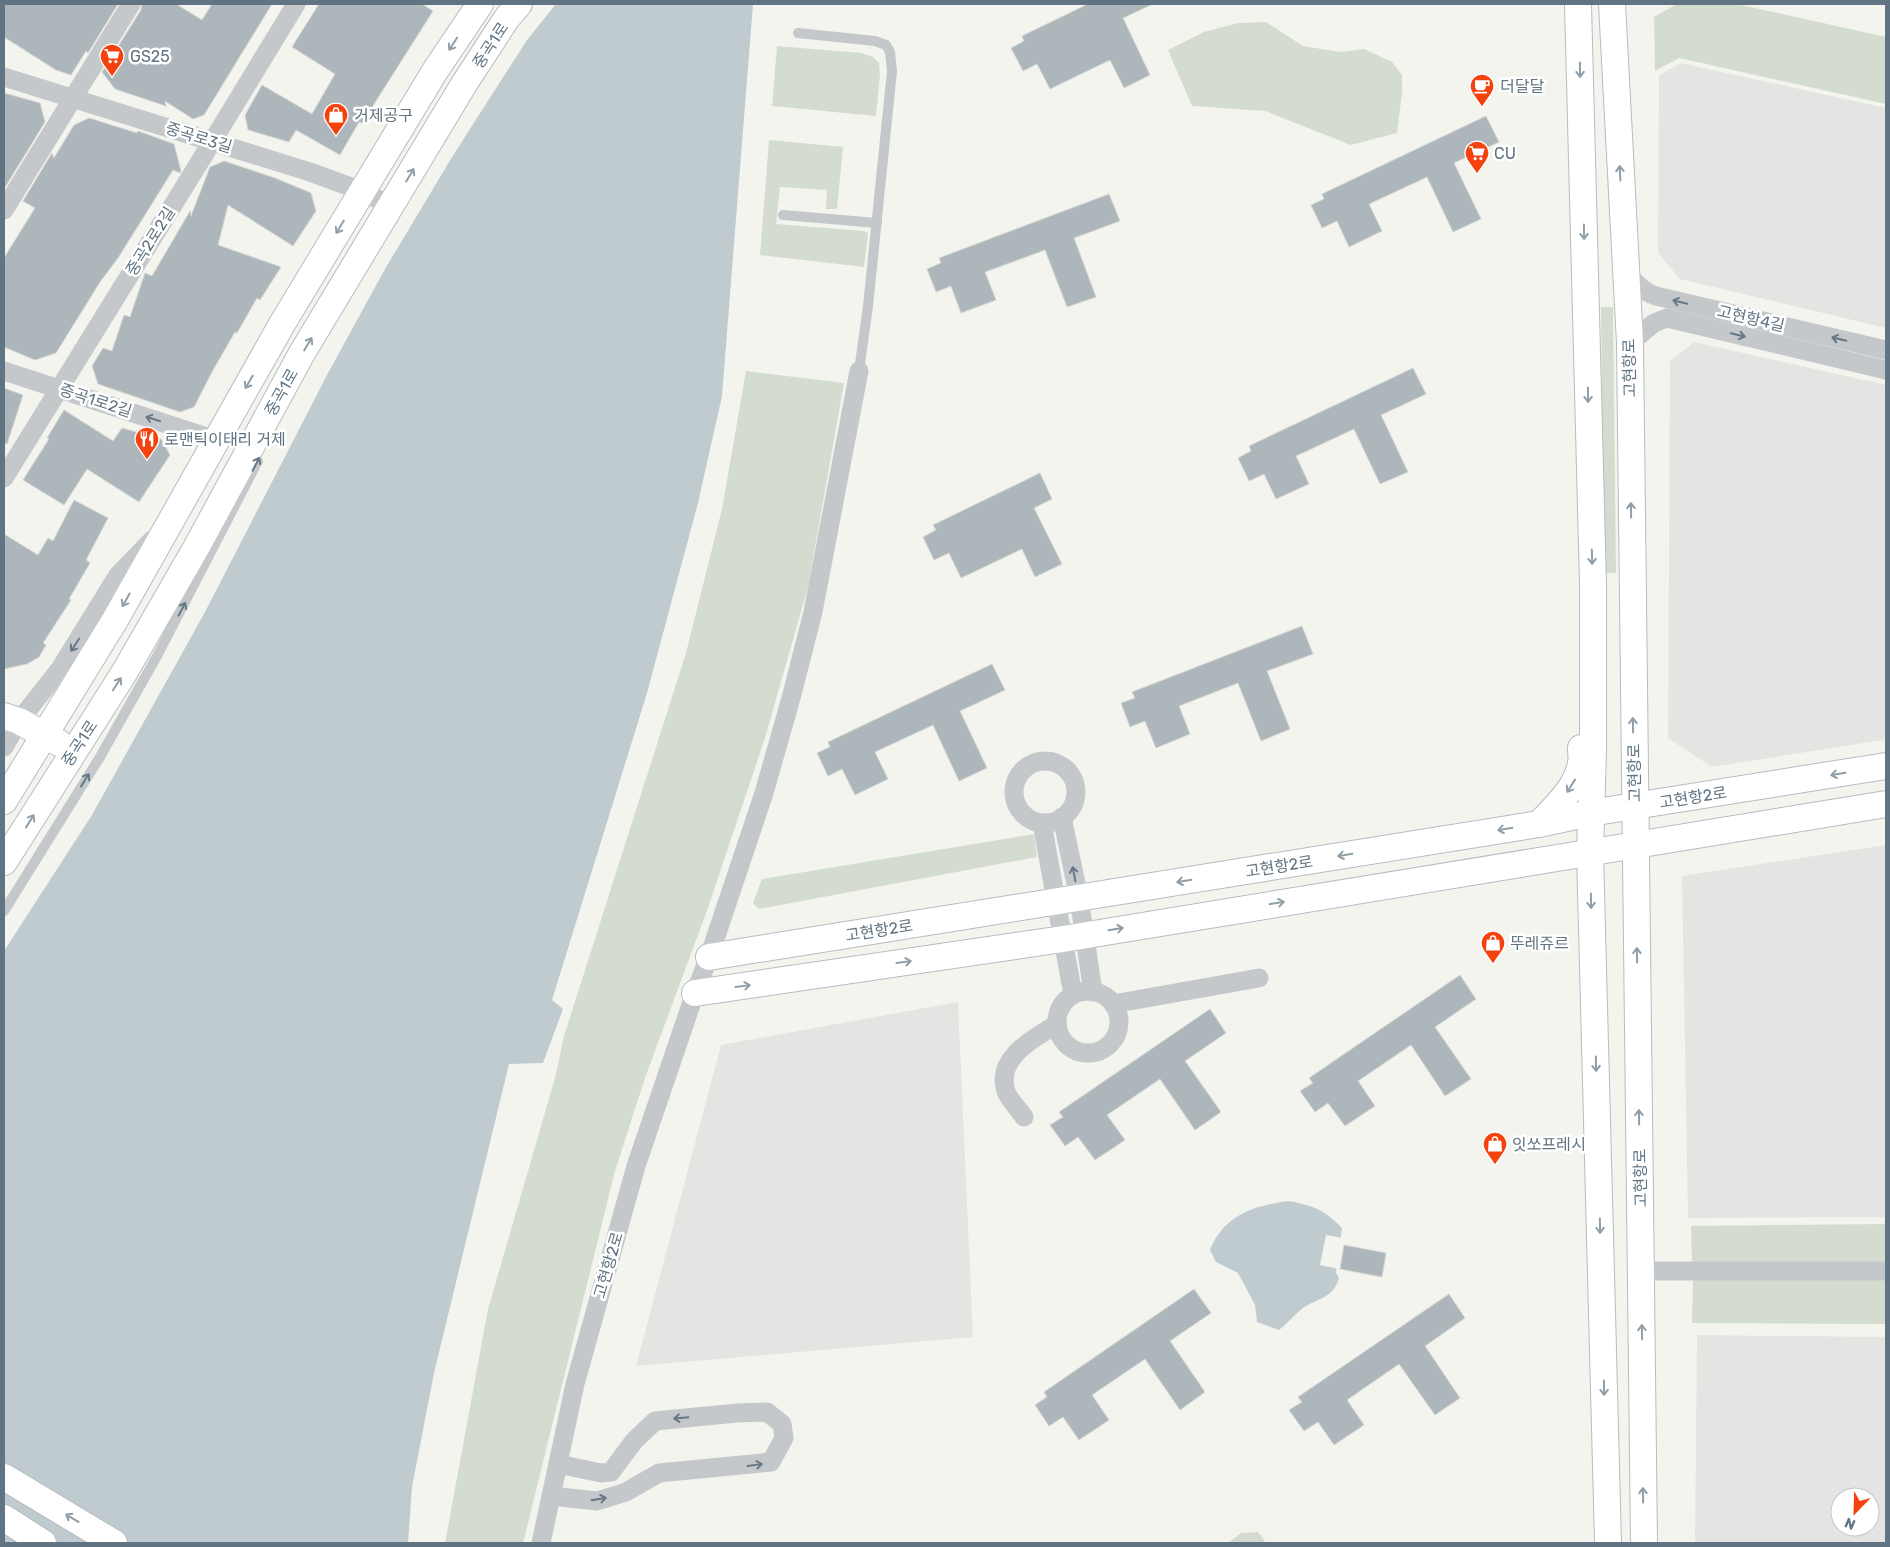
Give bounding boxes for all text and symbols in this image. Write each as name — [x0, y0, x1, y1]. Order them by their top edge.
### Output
street label: 중곡1로 — [469, 18, 512, 72]
one-way arrow — [448, 37, 458, 51]
supermarket icon: GS25 — [99, 43, 125, 77]
place label: GS25 — [130, 47, 170, 66]
one-way arrow — [1575, 62, 1585, 78]
cafe icon: 더달달 — [1469, 73, 1495, 107]
place label: 더달달 — [1500, 77, 1544, 96]
shop icon: 거제공구 — [323, 102, 349, 136]
place label: 거제공구 — [354, 106, 413, 125]
street label: 중곡로3길 — [163, 118, 234, 157]
supermarket icon: CU — [1464, 140, 1490, 174]
place label: CU — [1494, 144, 1516, 163]
one-way arrow — [1616, 166, 1625, 182]
one-way arrow — [405, 168, 415, 182]
street label: 중곡2로2길 — [122, 203, 179, 279]
one-way arrow — [335, 220, 345, 234]
one-way arrow — [1579, 224, 1589, 240]
one-way arrow — [1673, 297, 1689, 306]
street label: 고현항4길 — [1715, 301, 1787, 335]
one-way arrow — [1730, 331, 1746, 340]
one-way arrow — [1831, 334, 1847, 343]
one-way arrow — [303, 337, 313, 351]
street label: 고현항로 — [1619, 338, 1640, 398]
street label: 중곡1로 — [261, 365, 302, 419]
one-way arrow — [244, 375, 254, 390]
street label: 중곡1로2길 — [57, 380, 135, 421]
one-way arrow — [1583, 386, 1593, 403]
one-way arrow — [146, 414, 162, 423]
restaurant icon: 로맨틱이태리 거제 — [134, 426, 160, 460]
place label: 로맨틱이태리 거제 — [164, 430, 286, 449]
one-way arrow — [252, 457, 261, 472]
one-way arrow — [1626, 503, 1636, 519]
one-way arrow — [1587, 549, 1597, 565]
one-way arrow — [121, 592, 131, 607]
one-way arrow — [177, 601, 187, 616]
one-way arrow — [70, 637, 80, 651]
one-way arrow — [112, 677, 122, 691]
street label: 중곡1로 — [58, 716, 101, 770]
one-way arrow — [1628, 718, 1638, 734]
street label: 고현항로 — [1624, 743, 1645, 803]
one-way arrow — [1830, 769, 1846, 779]
one-way arrow — [80, 774, 90, 788]
one-way arrow — [1565, 779, 1576, 793]
street label: 고현항2로 — [1658, 783, 1729, 812]
one-way arrow — [25, 815, 35, 829]
one-way arrow — [1498, 825, 1514, 835]
one-way arrow — [1337, 850, 1353, 860]
street label: 고현항2로 — [1244, 852, 1315, 881]
one-way arrow — [1069, 867, 1079, 883]
one-way arrow — [1177, 876, 1193, 886]
one-way arrow — [1587, 893, 1596, 909]
one-way arrow — [1268, 898, 1284, 908]
street label: 고현항2로 — [844, 916, 915, 945]
one-way arrow — [1108, 924, 1124, 934]
shop icon: 뚜레쥬르 — [1480, 930, 1506, 964]
place label: 뚜레쥬르 — [1510, 934, 1569, 953]
one-way arrow — [1632, 947, 1642, 963]
one-way arrow — [896, 957, 912, 967]
one-way arrow — [735, 980, 751, 990]
one-way arrow — [1591, 1055, 1600, 1071]
one-way arrow — [1634, 1109, 1644, 1126]
shop icon: 잇쏘프레시 — [1482, 1131, 1508, 1165]
place label: 잇쏘프레시 — [1512, 1135, 1586, 1154]
street label: 고현항로 — [1630, 1148, 1651, 1208]
one-way arrow — [1595, 1218, 1605, 1234]
street label: 고현항2로 — [590, 1229, 627, 1301]
one-way arrow — [1637, 1324, 1647, 1340]
one-way arrow — [1599, 1380, 1609, 1396]
one-way arrow — [674, 1413, 690, 1423]
one-way arrow — [747, 1459, 763, 1469]
one-way arrow — [1638, 1487, 1648, 1503]
north arrow — [1830, 1487, 1880, 1537]
one-way arrow — [591, 1494, 607, 1504]
one-way arrow — [66, 1513, 80, 1523]
text: N — [1842, 1514, 1858, 1533]

